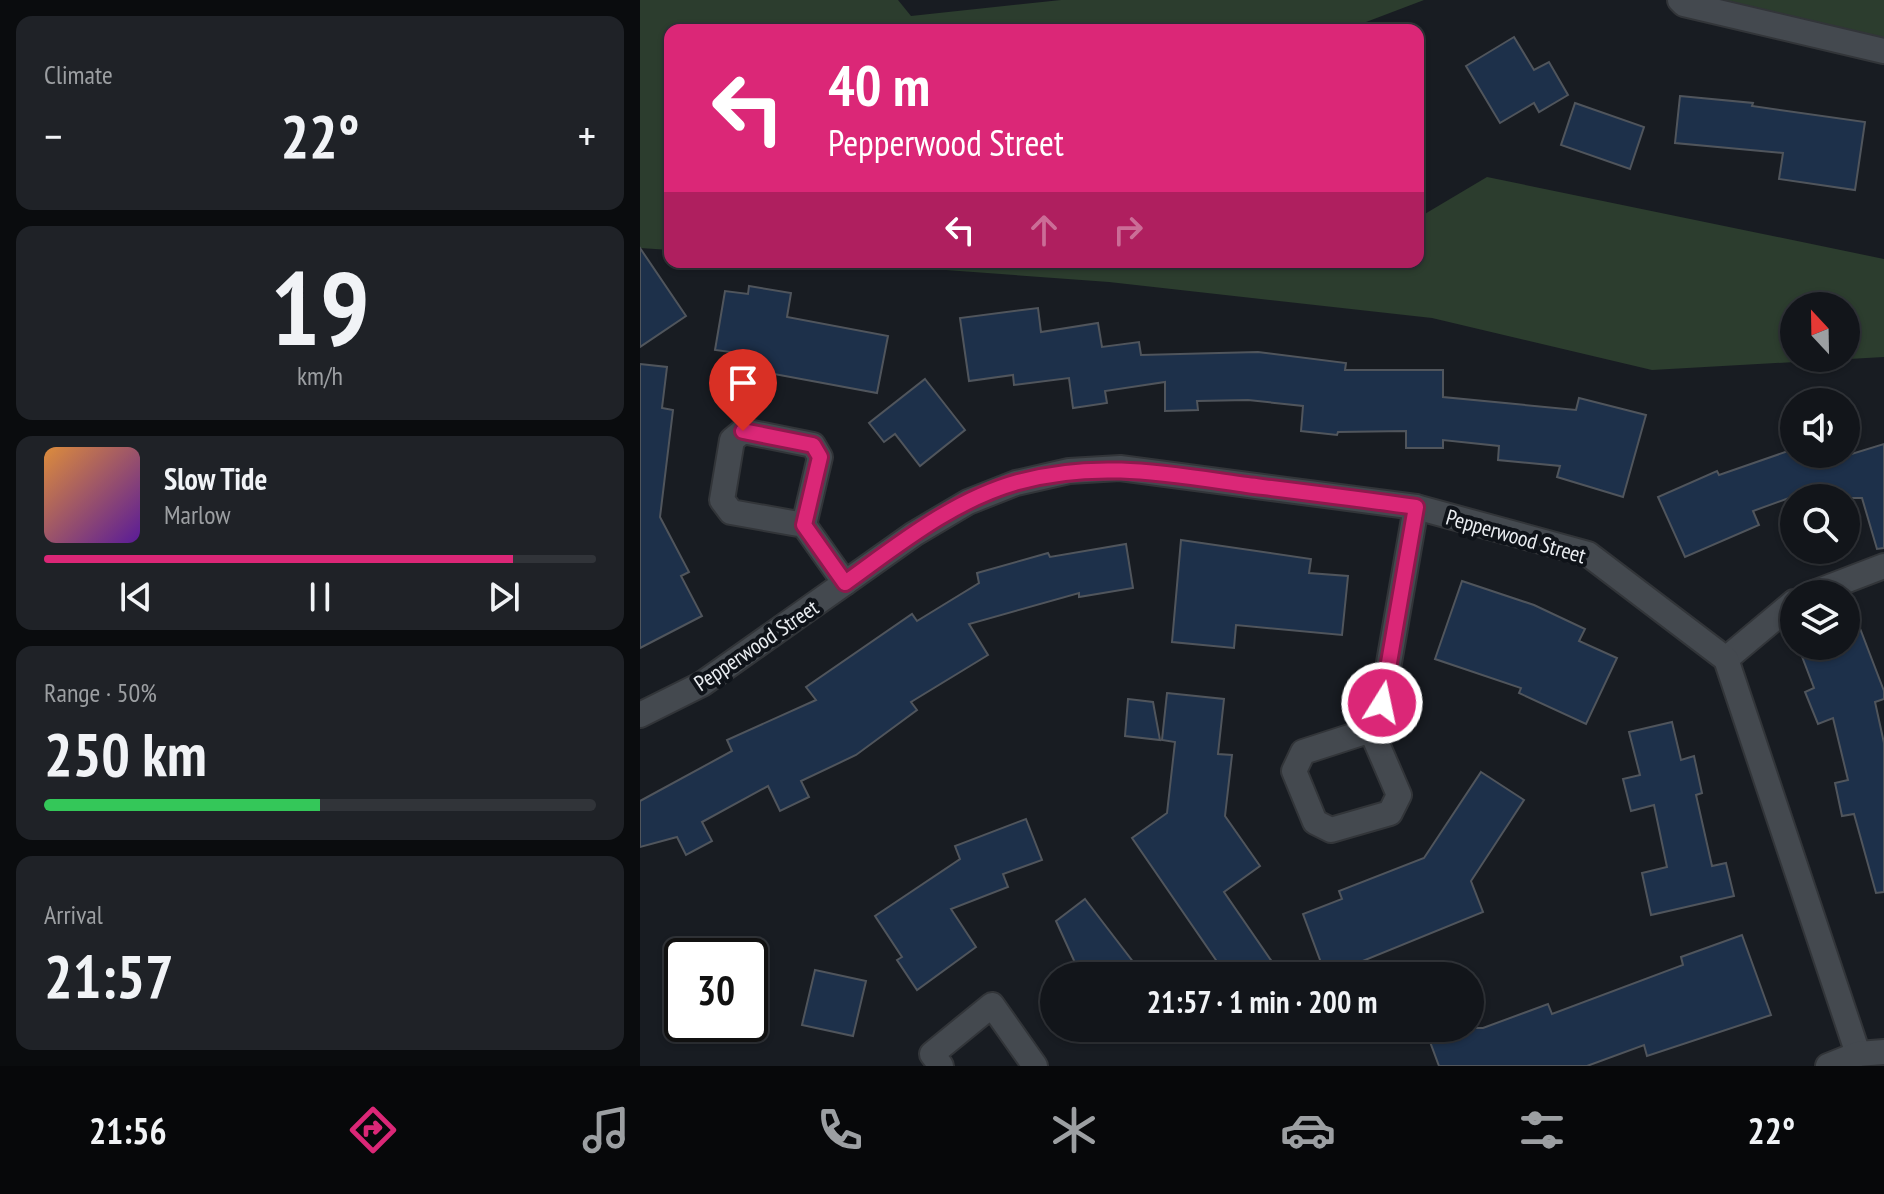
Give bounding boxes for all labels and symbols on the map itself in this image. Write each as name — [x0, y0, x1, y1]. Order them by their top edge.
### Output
north arrow — [1780, 292, 1860, 372]
pin — [709, 349, 777, 431]
street label: Pepperwood Street — [1443, 503, 1589, 569]
street label: Pepperwood Street — [688, 593, 824, 697]
position arrow — [1340, 661, 1424, 745]
speed limit sign: 30 — [664, 938, 768, 1042]

